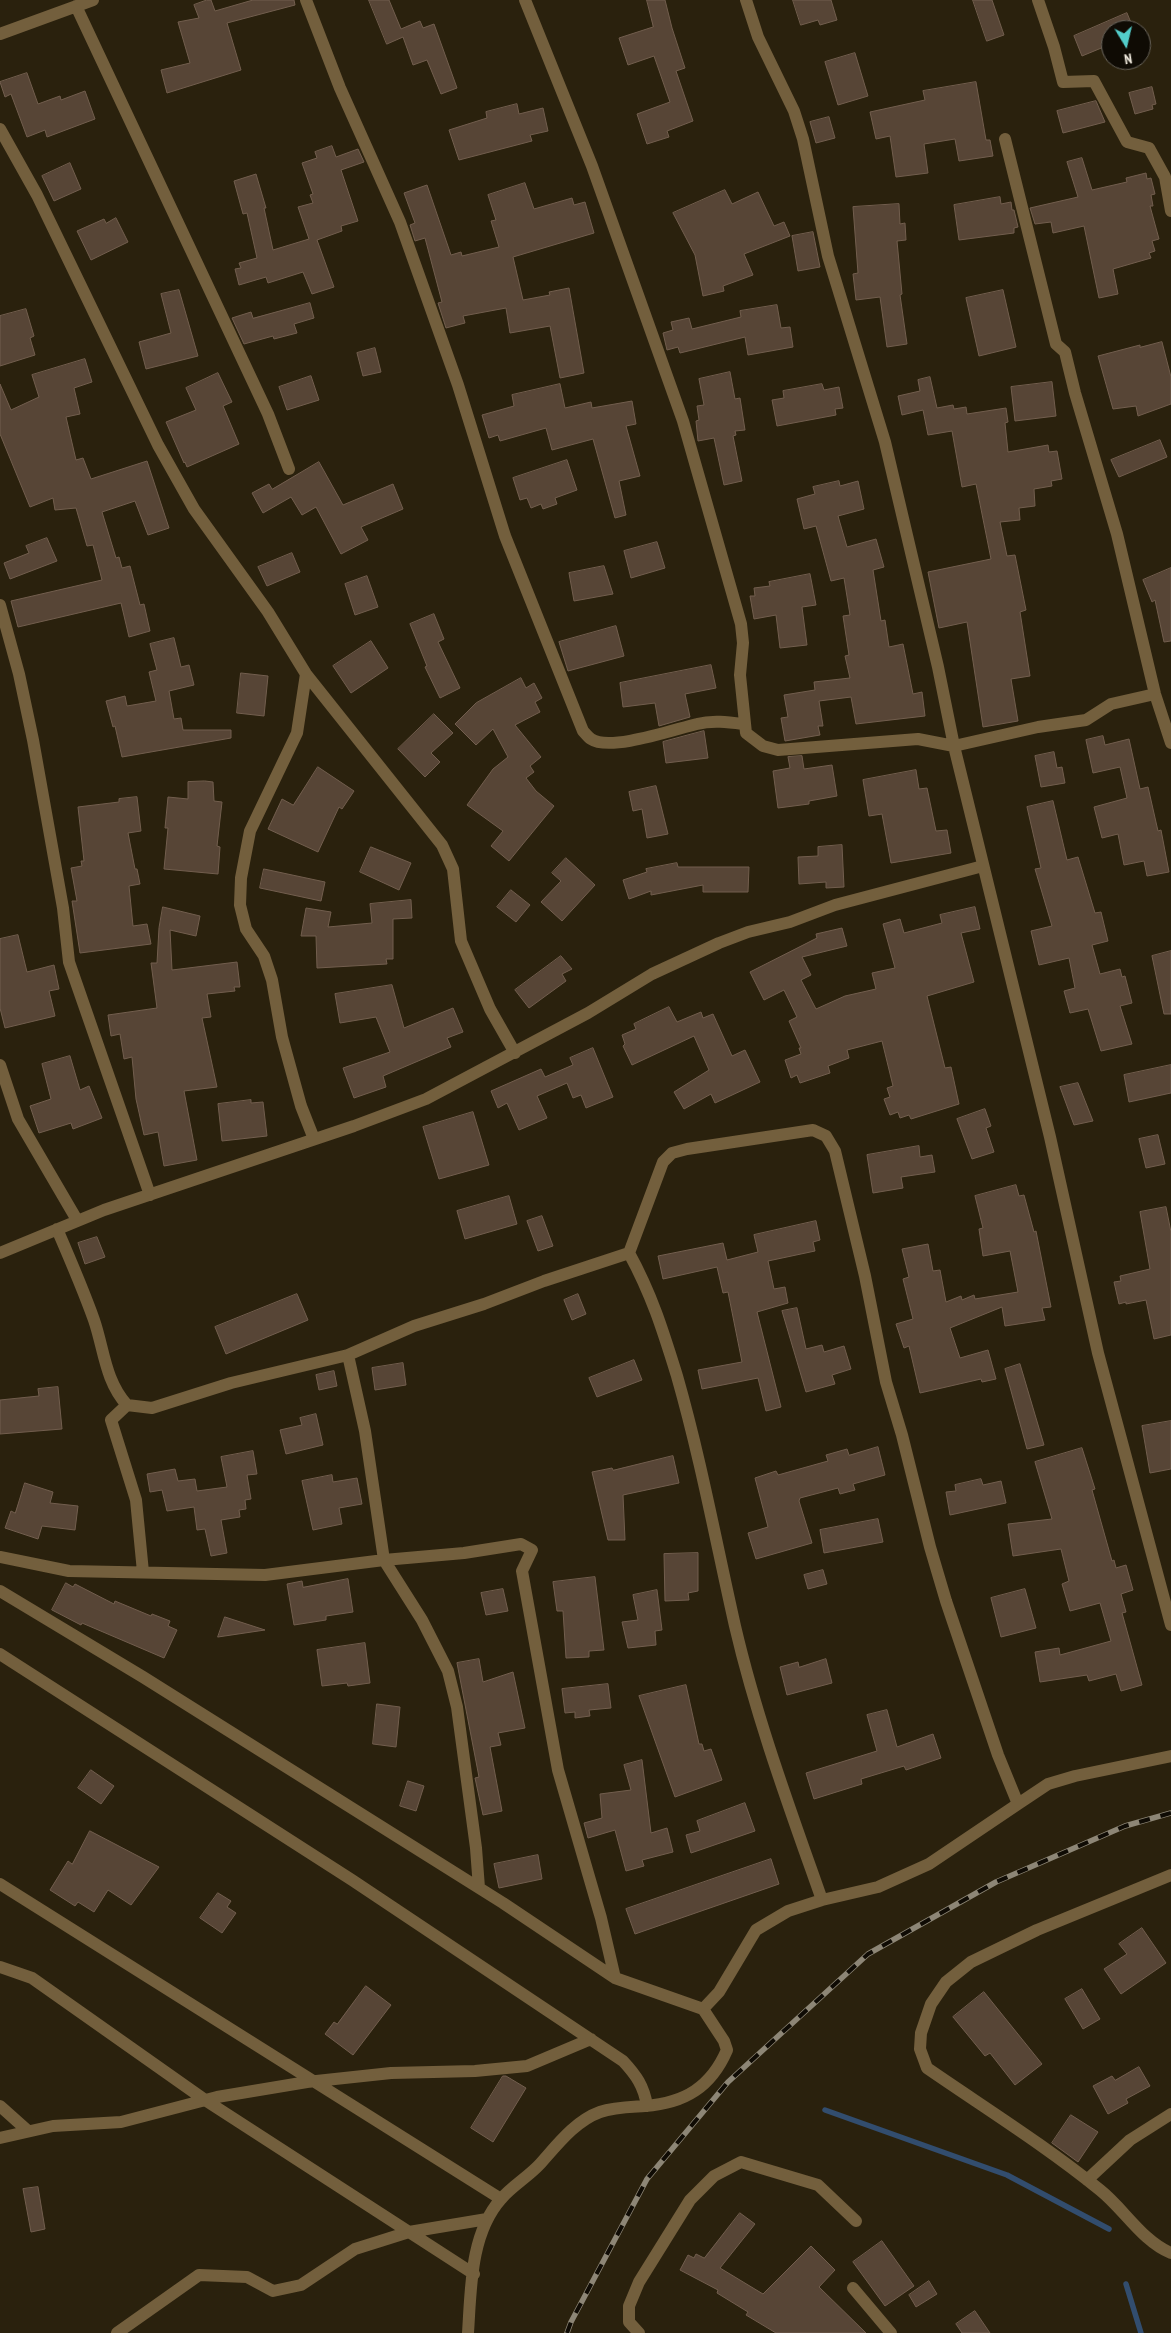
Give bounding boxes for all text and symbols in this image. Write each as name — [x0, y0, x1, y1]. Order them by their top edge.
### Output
north arrow — [1101, 20, 1151, 70]
text: N — [1123, 49, 1133, 68]

